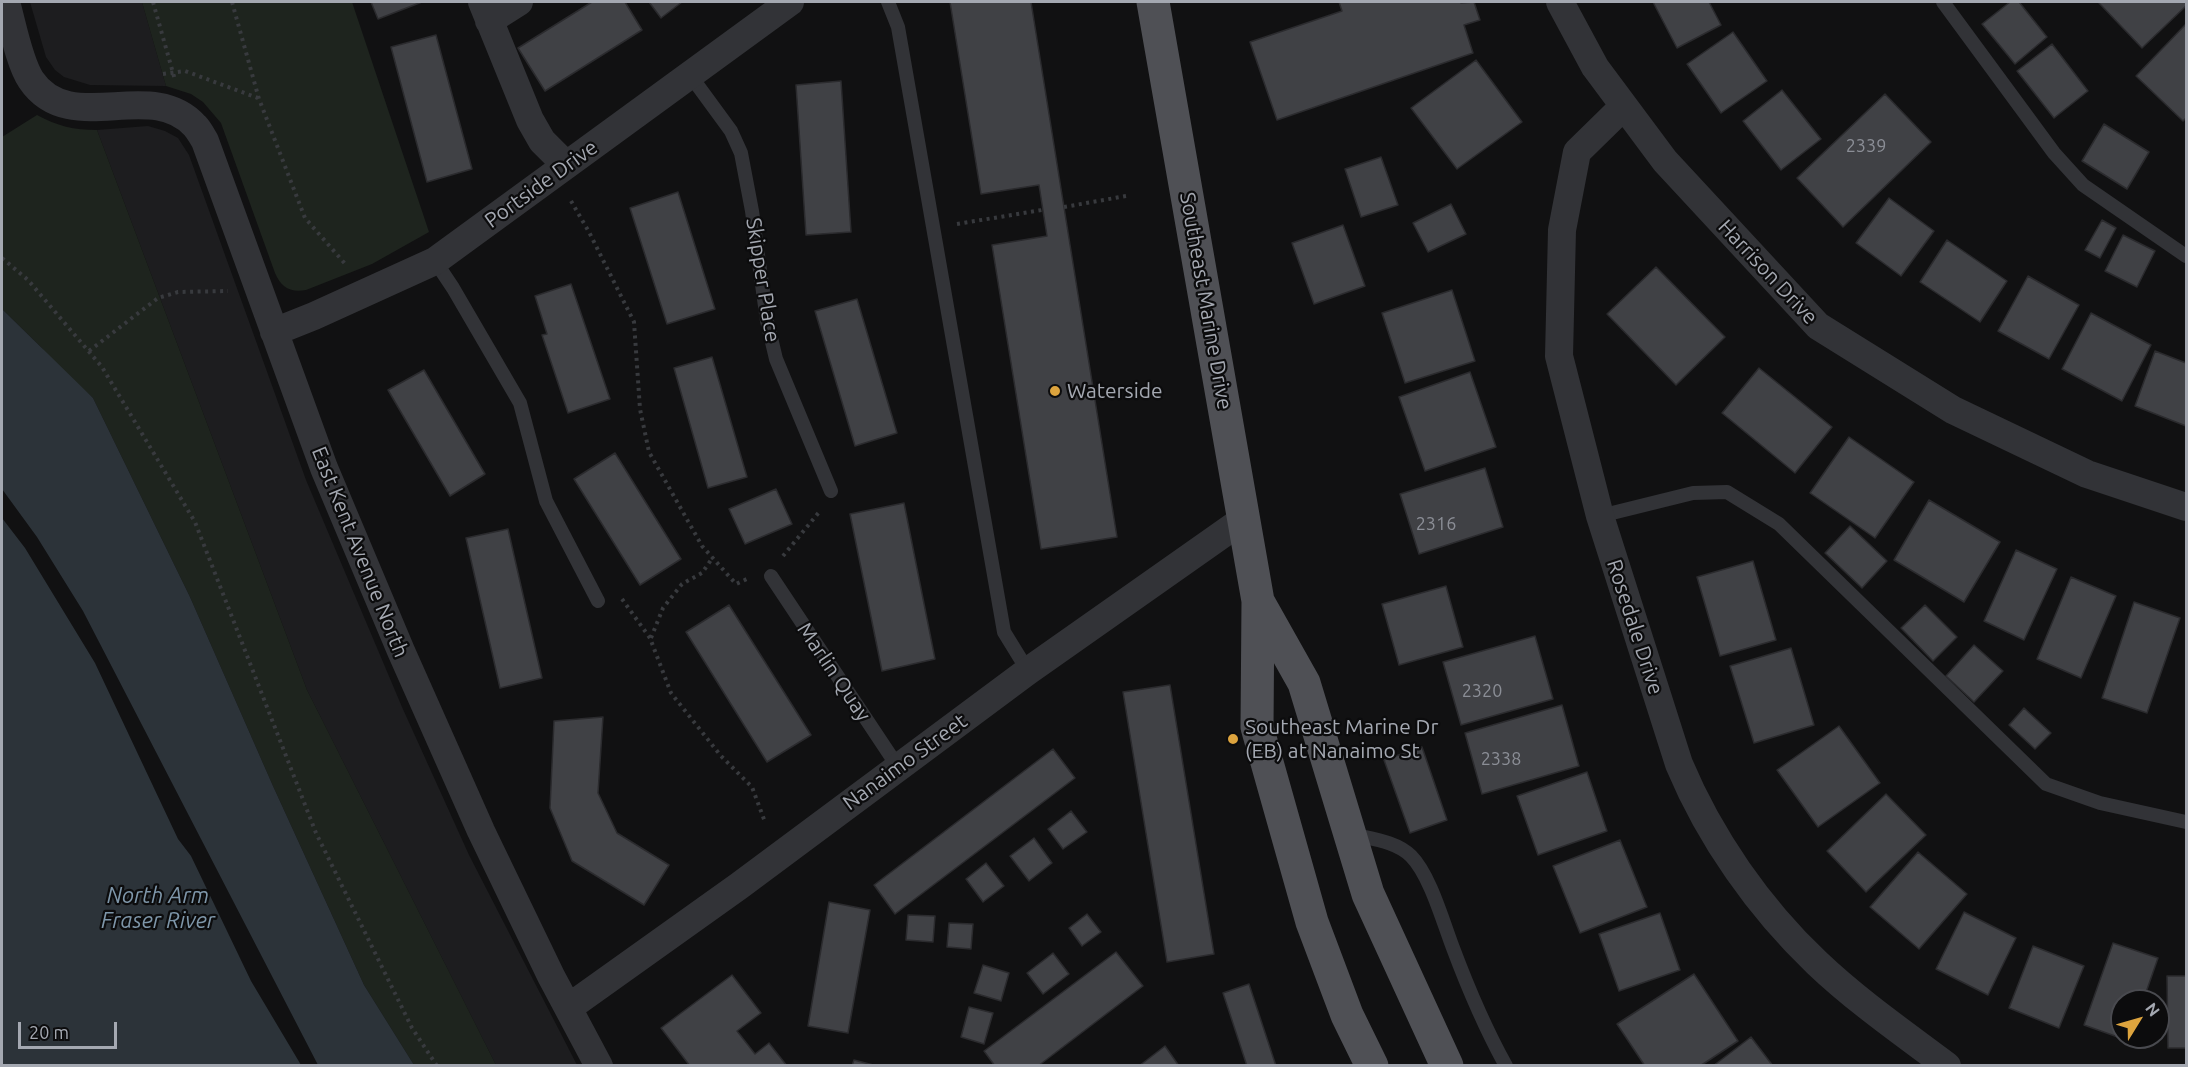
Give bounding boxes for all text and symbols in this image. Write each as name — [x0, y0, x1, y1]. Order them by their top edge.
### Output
street label: Portside Drive — [480, 135, 602, 233]
house number: 2339 — [1846, 135, 1886, 157]
street label: Southeast Marine Drive — [1174, 190, 1238, 412]
street label: Harrison Drive — [1713, 214, 1823, 330]
street label: Skipper Place — [741, 216, 785, 344]
place label: Waterside — [1067, 378, 1163, 404]
marker: Waterside — [1048, 384, 1062, 398]
street label: East Kent Avenue North — [306, 443, 414, 661]
house number: 2316 — [1416, 513, 1456, 535]
street label: Rosedale Drive — [1601, 556, 1669, 698]
street label: Marlin Quay — [792, 618, 876, 726]
house number: 2320 — [1462, 680, 1502, 702]
street label: Nanaimo Street — [838, 708, 972, 816]
place label: Southeast Marine Dr (EB) at Nanaimo St — [1245, 714, 1438, 764]
marker: Southeast Marine Dr (EB) at Nanaimo St — [1226, 732, 1240, 746]
house number: 2338 — [1481, 748, 1521, 770]
water label: North Arm Fraser River — [101, 883, 215, 934]
north arrow — [2110, 989, 2170, 1049]
text: N — [2142, 999, 2164, 1020]
scale bar — [21, 1010, 120, 1048]
text: 20 m — [29, 1022, 69, 1042]

